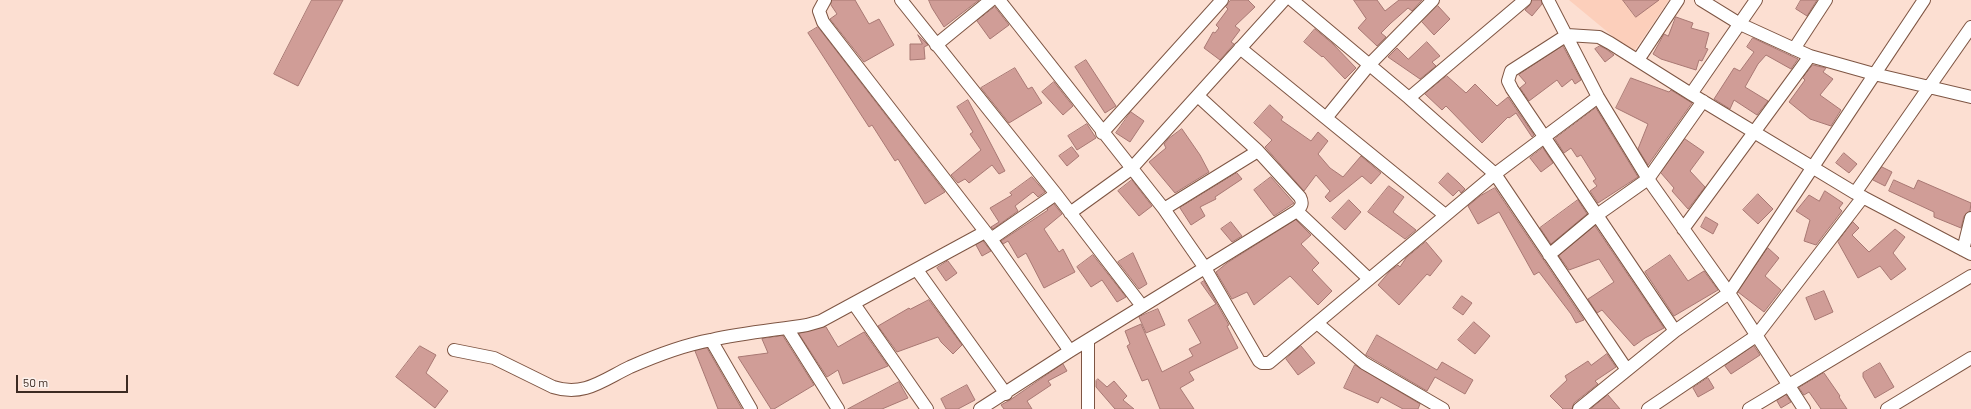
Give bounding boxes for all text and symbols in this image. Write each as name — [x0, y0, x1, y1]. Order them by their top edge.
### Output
scale bar — [18, 367, 130, 393]
text: 50 m — [23, 375, 48, 389]

